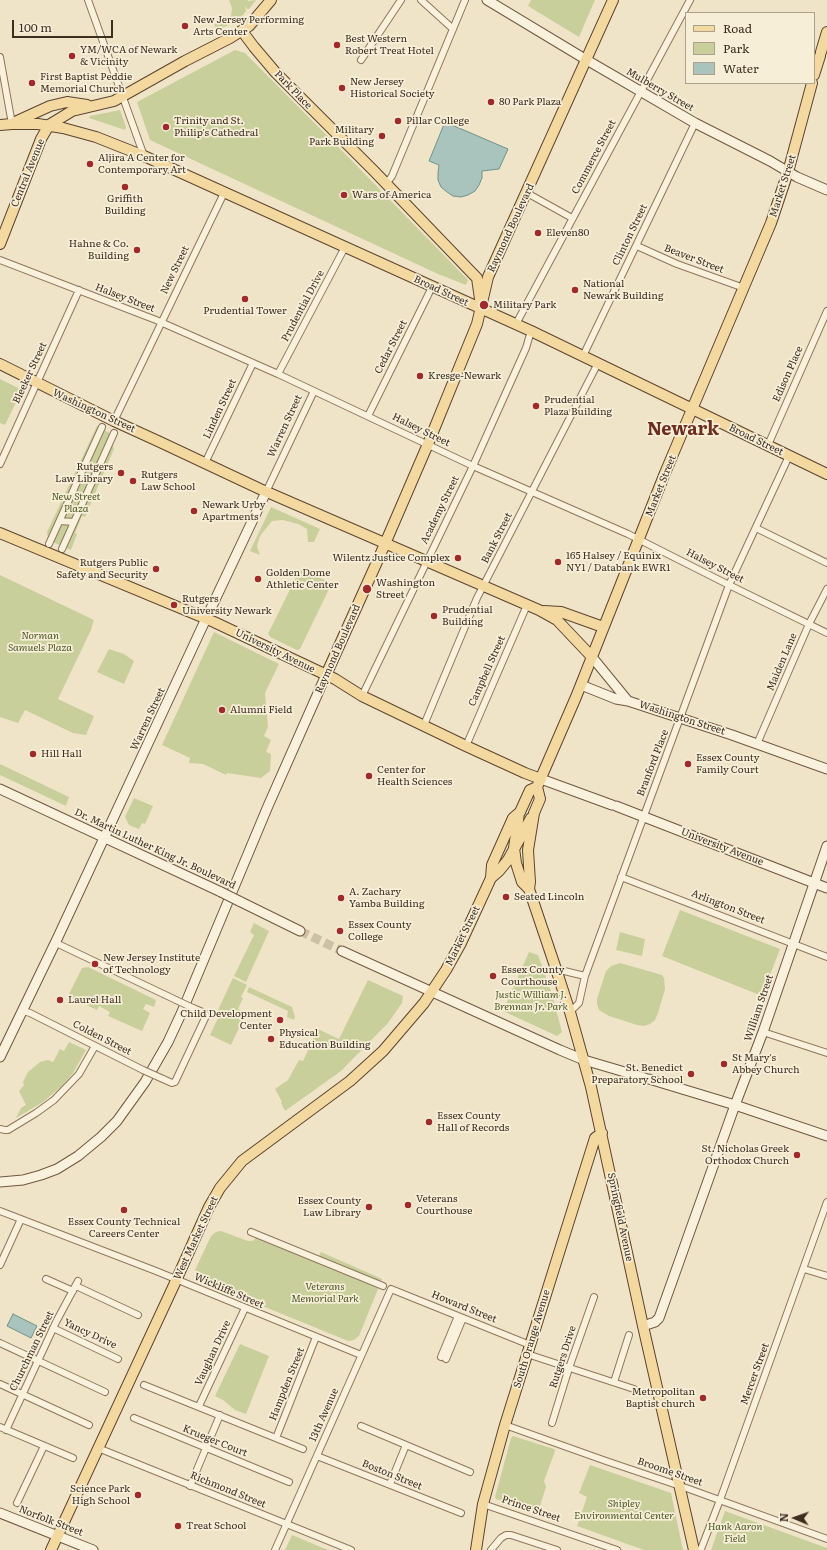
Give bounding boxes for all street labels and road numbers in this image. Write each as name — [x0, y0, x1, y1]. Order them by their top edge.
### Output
street label: Mulberry Street — [624, 66, 696, 114]
street label: Park Place — [272, 68, 314, 112]
street label: Commerce Street — [569, 118, 619, 196]
street label: Central Avenue — [9, 137, 47, 209]
street label: Market Street — [767, 153, 799, 219]
street label: Raymond Boulevard — [485, 182, 537, 274]
street label: Clinton Street — [610, 202, 650, 268]
street label: Beaver Street — [662, 242, 726, 276]
street label: New Street — [158, 244, 192, 296]
street label: Prudential Drive — [279, 268, 327, 344]
street label: Broad Street — [412, 273, 470, 309]
street label: Halsey Street — [93, 281, 157, 315]
street label: Cedar Street — [372, 318, 410, 376]
street label: Bleeker Street — [11, 340, 49, 406]
street label: Edison Place — [770, 344, 806, 404]
street label: Linden Street — [201, 377, 239, 441]
street label: Washington Street — [51, 387, 137, 435]
street label: Warren Street — [265, 393, 305, 459]
street label: Halsey Street — [390, 411, 452, 449]
street label: Broad Street — [727, 422, 785, 458]
street label: Market Street — [643, 453, 679, 519]
street label: Academy Street — [418, 474, 462, 546]
street label: Bank Street — [479, 511, 515, 565]
street label: Halsey Street — [684, 546, 746, 586]
street label: Raymond Boulevard — [313, 602, 363, 696]
street label: University Avenue — [233, 626, 317, 676]
street label: Maiden Lane — [764, 631, 800, 693]
street label: Campbell Street — [466, 634, 508, 708]
street label: Warren Street — [128, 686, 168, 752]
street label: Washington Street — [637, 698, 727, 738]
street label: Branford Place — [635, 728, 671, 798]
street label: Dr. Martin Luther King Jr. Boulevard — [72, 806, 238, 892]
street label: University Avenue — [679, 826, 765, 868]
street label: Arlington Street — [690, 888, 766, 926]
street label: Market Street — [443, 904, 483, 968]
street label: William Street — [742, 973, 776, 1043]
street label: Colden Street — [71, 1018, 133, 1058]
street label: Springfield Avenue — [605, 1172, 635, 1262]
street label: West Market Street — [171, 1194, 221, 1282]
street label: Wickliffe Street — [192, 1271, 266, 1311]
street label: Howard Street — [430, 1288, 498, 1326]
street label: South Orange Avenue — [511, 1288, 553, 1390]
street label: Churchman Street — [7, 1309, 57, 1393]
street label: Yancy Drive — [62, 1317, 118, 1351]
street label: Vaughan Drive — [193, 1319, 233, 1387]
street label: Rutgers Drive — [547, 1324, 579, 1390]
street label: Mercer Street — [738, 1341, 772, 1407]
street label: Hampden Street — [267, 1346, 307, 1422]
street label: 13th Avenue — [307, 1386, 341, 1444]
street label: Krueger Court — [181, 1423, 249, 1459]
street label: Broome Street — [636, 1455, 704, 1489]
street label: Boston Street — [360, 1458, 424, 1492]
street label: Richmond Street — [188, 1469, 268, 1511]
street label: Prince Street — [500, 1493, 562, 1525]
street label: Norfolk Street — [17, 1503, 85, 1539]

